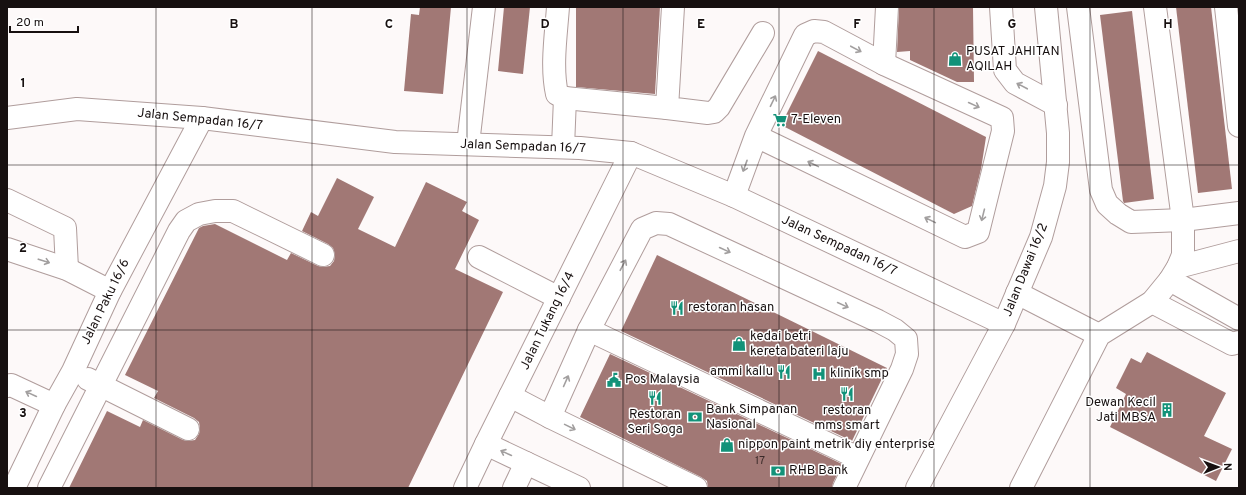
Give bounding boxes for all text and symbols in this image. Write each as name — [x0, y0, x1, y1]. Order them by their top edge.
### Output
scale bar — [10, 8, 78, 34]
text: 20 m — [16, 15, 44, 31]
text: B — [230, 17, 239, 33]
text: C — [385, 17, 393, 33]
text: D — [540, 17, 550, 33]
text: E — [697, 17, 705, 33]
text: F — [853, 17, 861, 33]
text: G — [1008, 17, 1017, 33]
text: H — [1163, 17, 1173, 33]
place label: PUSAT JAHITAN AQILAH — [966, 44, 1060, 75]
one-way arrow — [850, 46, 862, 54]
shop icon: PUSAT JAHITAN AQILAH — [947, 51, 963, 67]
text: 1 — [20, 76, 26, 92]
one-way arrow — [1016, 82, 1028, 90]
one-way arrow — [770, 96, 777, 108]
one-way arrow — [967, 102, 979, 109]
street label: Jalan Sempadan 16/7 — [137, 105, 264, 135]
supermarket icon: 7-Eleven — [772, 112, 788, 128]
place label: 7-Eleven — [791, 112, 841, 128]
street label: Jalan Sempadan 16/7 — [460, 137, 586, 157]
one-way arrow — [741, 160, 749, 172]
one-way arrow — [807, 160, 819, 167]
one-way arrow — [978, 208, 986, 221]
street label: Jalan Sempadan 16/7 — [779, 212, 900, 280]
one-way arrow — [924, 216, 936, 223]
street label: Jalan Dawai 16/2 — [1000, 221, 1052, 319]
text: 2 — [19, 241, 27, 257]
one-way arrow — [718, 247, 730, 254]
street label: Jalan Paku 16/6 — [78, 257, 134, 347]
one-way arrow — [37, 258, 50, 265]
one-way arrow — [620, 259, 628, 271]
street label: Jalan Tukang 16/4 — [517, 269, 579, 373]
restaurant icon: restoran hasan — [669, 300, 685, 316]
place label: restoran hasan — [688, 300, 774, 316]
one-way arrow — [836, 302, 848, 309]
place label: kedai betri kereta bateri laju — [750, 329, 849, 360]
shop icon: kedai betri kereta bateri laju — [731, 336, 747, 352]
place label: ammi kallu — [710, 364, 773, 380]
restaurant icon: ammi kallu — [776, 364, 792, 380]
hospital icon: klinik smp — [811, 366, 827, 382]
place label: klinik smp — [830, 366, 889, 382]
public building icon: Pos Malaysia — [606, 372, 622, 388]
place label: Pos Malaysia — [625, 372, 699, 388]
one-way arrow — [563, 376, 570, 388]
restaurant icon: restoran mms smart — [839, 386, 855, 402]
one-way arrow — [25, 390, 37, 397]
restaurant icon: Restoran Seri Soga — [647, 390, 663, 406]
place label: Dewan Kecil Jati MBSA — [1085, 395, 1156, 426]
place label: Bank Simpanan Nasional — [706, 402, 797, 433]
building icon: Dewan Kecil Jati MBSA — [1159, 402, 1175, 418]
place label: restoran mms smart — [814, 403, 880, 434]
text: 3 — [19, 406, 27, 422]
place label: Restoran Seri Soga — [627, 407, 683, 438]
bank icon: Bank Simpanan Nasional — [687, 409, 703, 425]
one-way arrow — [564, 424, 576, 431]
shop icon: nippon paint metrik diy enterprise — [719, 437, 735, 453]
place label: nippon paint metrik diy enterprise — [738, 437, 935, 453]
north arrow — [1198, 447, 1238, 487]
one-way arrow — [500, 449, 512, 456]
house number: 17 — [755, 454, 765, 468]
bank icon: RHB Bank — [770, 463, 786, 479]
place label: RHB Bank — [789, 463, 848, 479]
text: N — [1220, 463, 1234, 471]

